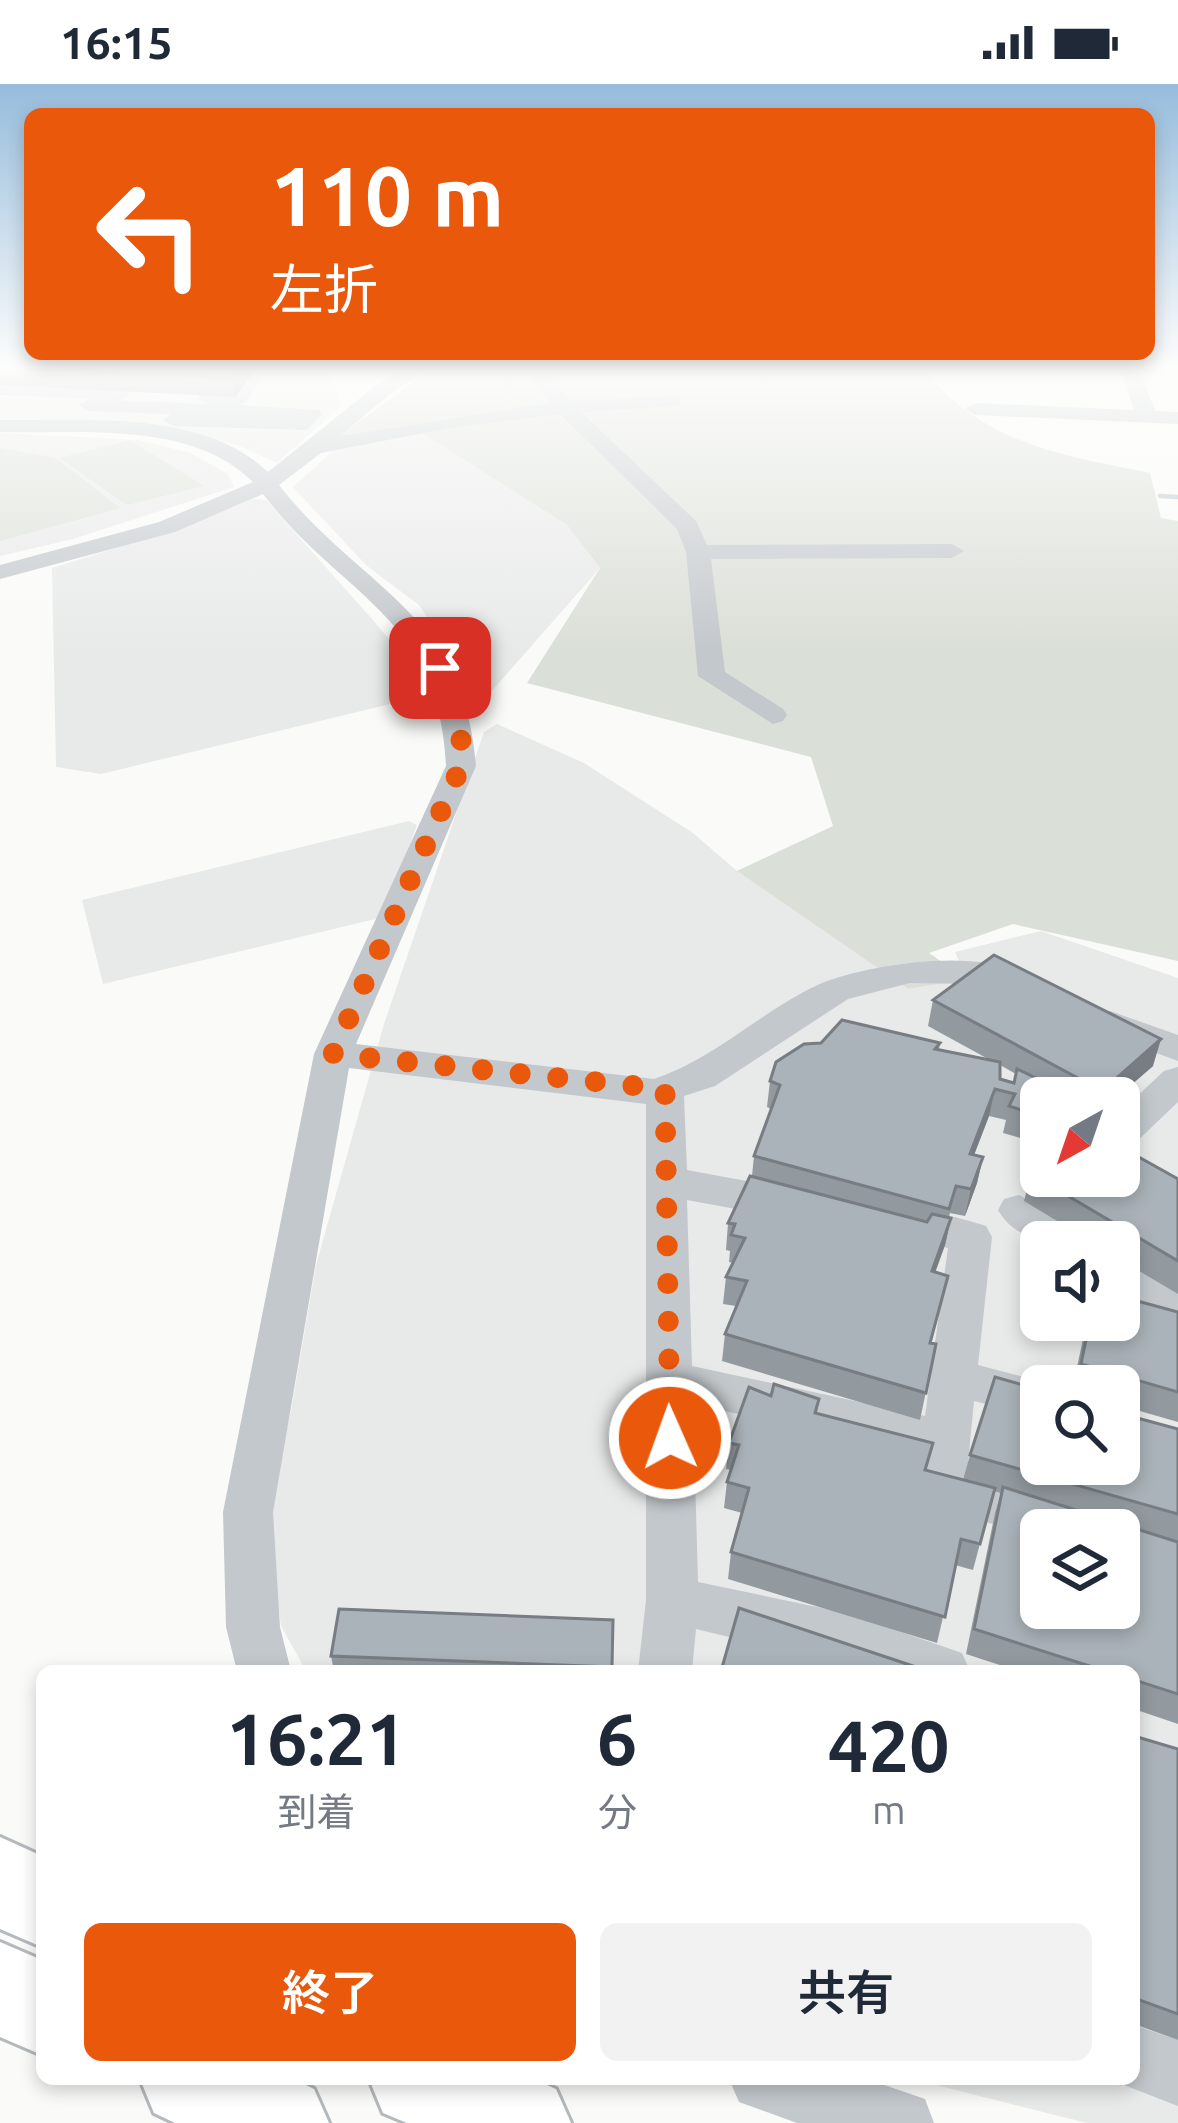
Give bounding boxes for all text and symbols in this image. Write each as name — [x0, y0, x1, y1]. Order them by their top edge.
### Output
text: 16:15 — [60, 17, 173, 68]
text: 110 m — [270, 148, 504, 242]
icon: left — [72, 156, 228, 312]
text: 左折 — [270, 259, 378, 319]
pin — [389, 617, 491, 719]
icon: arrive — [407, 635, 473, 701]
north arrow — [1020, 1077, 1140, 1197]
map controls — [1020, 1077, 1140, 1629]
button: sound — [1020, 1221, 1140, 1341]
button: search — [1020, 1365, 1140, 1485]
position arrow — [607, 1375, 733, 1501]
button: layers — [1020, 1509, 1140, 1629]
text: 16:21 — [226, 1698, 407, 1779]
text: 6 — [597, 1698, 637, 1779]
text: 420 — [828, 1705, 950, 1786]
text: m — [872, 1788, 906, 1831]
text: 到着 — [277, 1790, 355, 1833]
text: 分 — [598, 1790, 637, 1833]
button: 終了 — [84, 1923, 576, 2061]
button: 共有 — [600, 1923, 1092, 2061]

